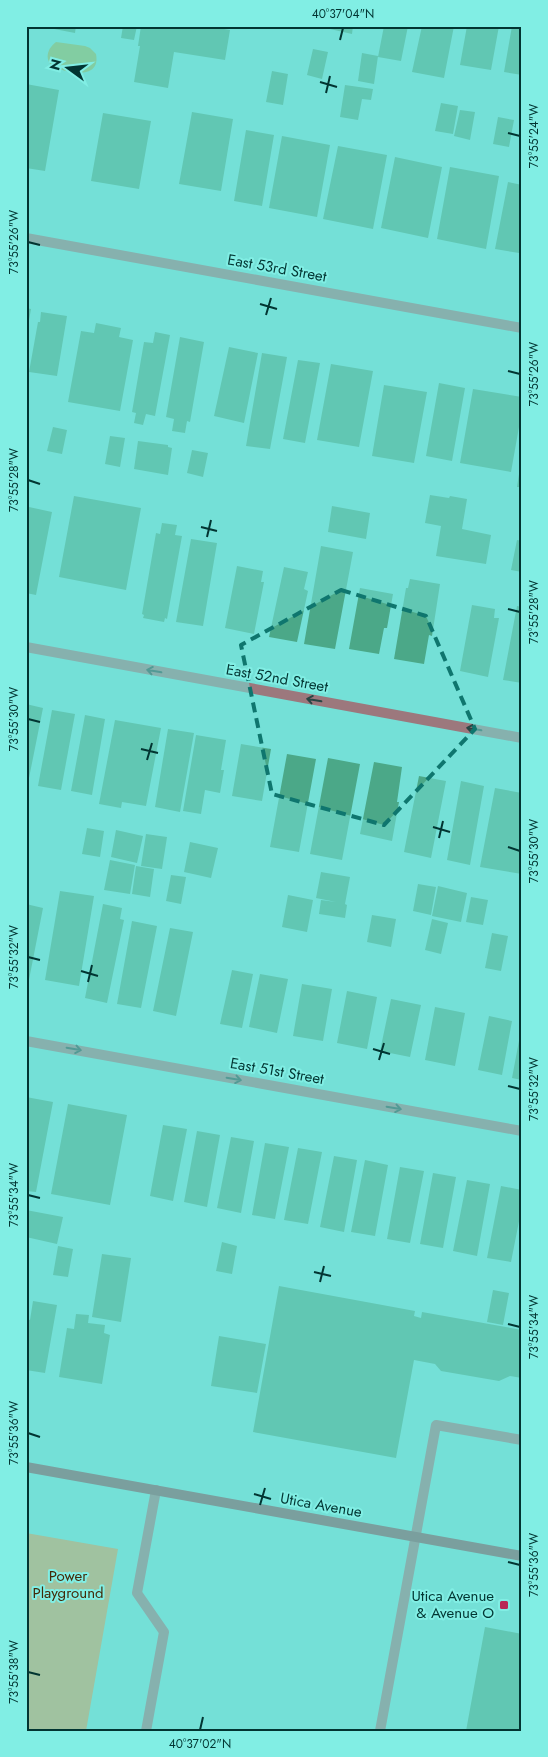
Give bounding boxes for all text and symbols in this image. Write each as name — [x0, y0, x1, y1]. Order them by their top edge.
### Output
text: 40°37'04"N — [312, 5, 374, 23]
north arrow — [42, 42, 92, 92]
text: N — [44, 57, 67, 73]
text: 73°55'24"W — [525, 104, 543, 168]
text: 73°55'26"W — [5, 210, 23, 274]
street label: East 53rd Street — [226, 248, 329, 288]
text: 73°55'26"W — [525, 342, 543, 406]
text: 73°55'28"W — [5, 448, 23, 512]
text: 73°55'28"W — [525, 580, 543, 644]
street label: East 52nd Street — [224, 658, 330, 698]
one-way arrow — [146, 665, 162, 675]
text: 73°55'30"W — [5, 687, 23, 751]
one-way arrow — [306, 694, 322, 704]
one-way arrow — [466, 724, 482, 734]
text: 73°55'30"W — [525, 819, 543, 883]
text: 73°55'32"W — [5, 925, 23, 989]
one-way arrow — [66, 1045, 82, 1055]
street label: East 51st Street — [228, 1052, 326, 1090]
text: 73°55'32"W — [525, 1057, 543, 1121]
one-way arrow — [226, 1074, 242, 1084]
one-way arrow — [386, 1103, 402, 1113]
text: 73°55'34"W — [5, 1163, 23, 1227]
text: 73°55'34"W — [525, 1295, 543, 1359]
text: 73°55'36"W — [5, 1401, 23, 1465]
street label: Utica Avenue — [278, 1487, 364, 1523]
text: 73°55'36"W — [525, 1533, 543, 1597]
park label: Power Playground — [32, 1565, 104, 1604]
place label: Utica Avenue & Avenue O — [411, 1585, 494, 1624]
marker: Utica Avenue & Avenue O — [498, 1599, 510, 1611]
text: 73°55'38"W — [5, 1640, 23, 1704]
text: 40°37'02"N — [169, 1735, 231, 1753]

